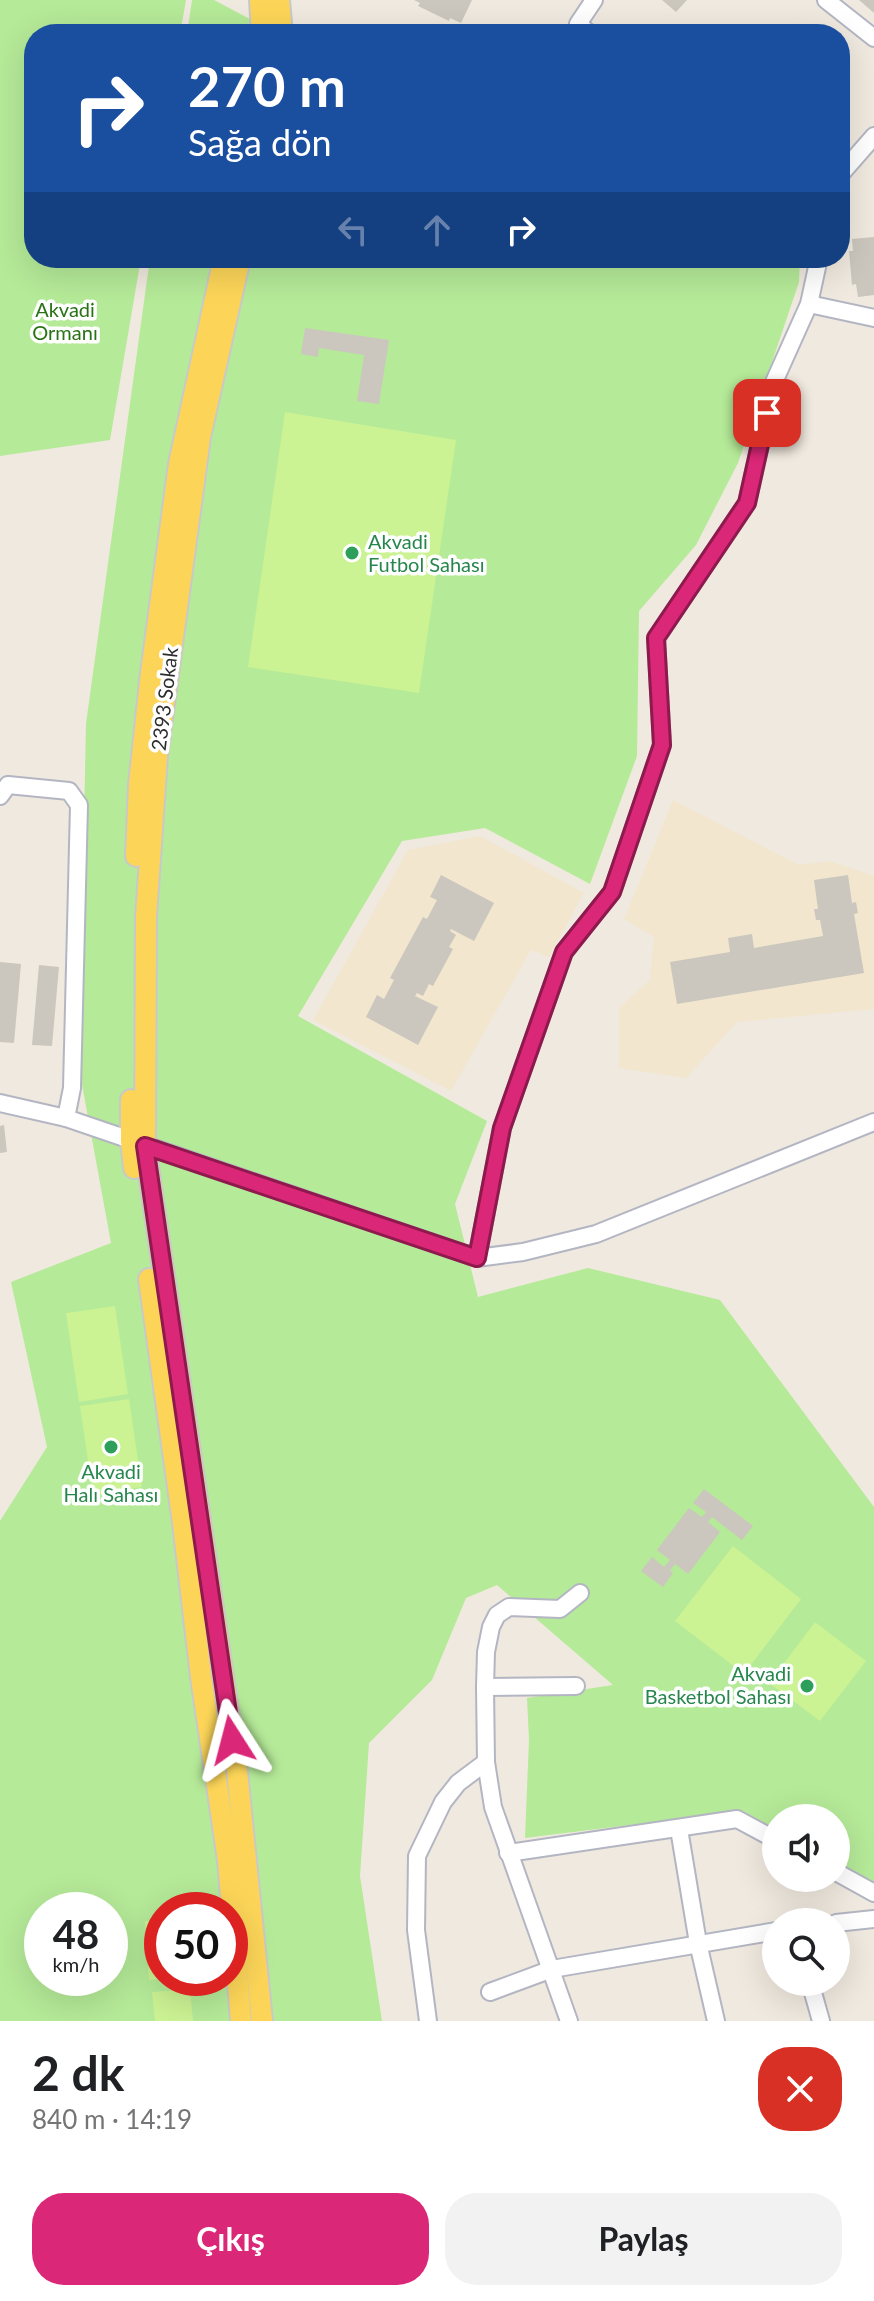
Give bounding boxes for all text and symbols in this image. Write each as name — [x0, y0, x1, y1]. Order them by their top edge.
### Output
text: 270 m — [188, 52, 346, 119]
icon: right — [56, 56, 160, 160]
text: Sağa dön — [188, 120, 332, 164]
icon: left — [331, 208, 375, 252]
icon: ahead — [415, 208, 459, 252]
icon: right — [499, 208, 543, 252]
park label: Akvadi Ormanı — [32, 297, 98, 344]
pin — [733, 379, 801, 447]
icon: arrive — [745, 391, 789, 435]
place label: Akvadi Futbol Sahası — [368, 529, 484, 576]
marker: Akvadi Futbol Sahası — [343, 544, 361, 562]
street label: 2393 Sokak — [146, 645, 182, 752]
marker: Akvadi Halı Sahası — [102, 1438, 120, 1456]
place label: Akvadi Halı Sahası — [64, 1459, 158, 1506]
place label: Akvadi Basketbol Sahası — [645, 1661, 791, 1708]
marker: Akvadi Basketbol Sahası — [798, 1677, 816, 1695]
position arrow — [190, 1698, 274, 1782]
map controls — [762, 1804, 850, 1996]
button: sound — [762, 1804, 850, 1892]
speed limit sign: 50 — [144, 1892, 248, 1996]
button: search — [762, 1908, 850, 1996]
text: 48 — [53, 1910, 99, 1958]
text: km/h — [53, 1952, 99, 1976]
text: 2 dk — [32, 2044, 124, 2101]
button: close — [758, 2047, 842, 2131]
text: 840 m · 14:19 — [32, 2103, 192, 2135]
button: Çıkış — [32, 2193, 429, 2285]
button: Paylaş — [445, 2193, 842, 2285]

